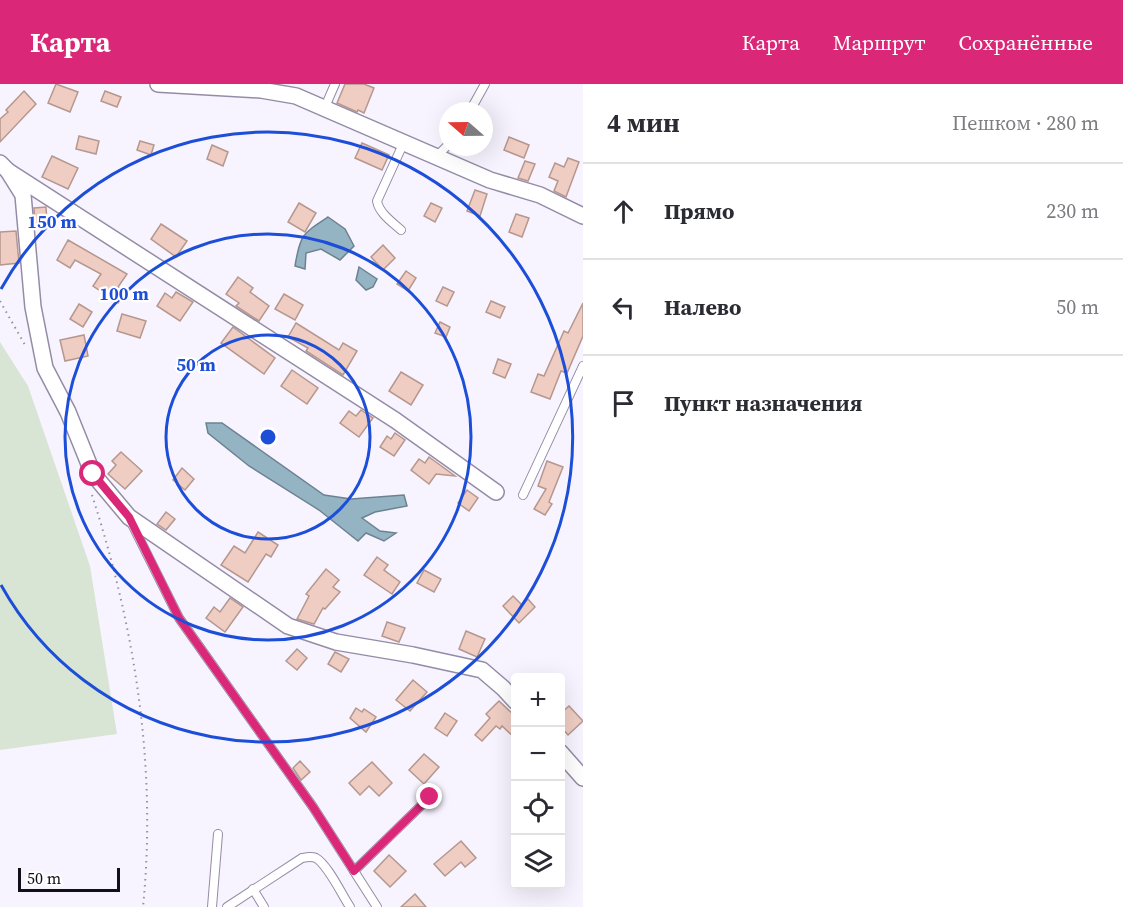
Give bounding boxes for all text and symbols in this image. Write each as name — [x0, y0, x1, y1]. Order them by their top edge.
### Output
text: Карта — [30, 23, 111, 61]
text: Карта — [742, 28, 800, 57]
text: Маршрут — [833, 28, 926, 57]
text: Сохранённые — [959, 28, 1093, 57]
north arrow — [439, 102, 493, 156]
text: 4 мин — [607, 105, 680, 141]
text: Пешком · 280 m — [952, 109, 1099, 137]
icon: ahead — [607, 195, 640, 228]
text: Прямо — [664, 196, 734, 226]
text: 230 m — [1046, 197, 1099, 225]
text: 150 m — [27, 209, 77, 234]
text: 100 m — [99, 281, 149, 306]
icon: left — [607, 291, 640, 324]
text: Налево — [664, 292, 741, 322]
text: 50 m — [1056, 293, 1099, 321]
text: 50 m — [176, 352, 216, 377]
icon: arrive — [607, 387, 640, 420]
text: Пункт назначения — [664, 388, 862, 418]
centre of rings — [258, 427, 278, 447]
route start — [79, 460, 105, 486]
map controls — [511, 673, 565, 889]
button: + — [511, 673, 565, 727]
button: − — [511, 727, 565, 781]
button: locate — [511, 781, 565, 835]
route end — [416, 783, 442, 809]
button: layers — [511, 835, 565, 889]
scale bar — [18, 865, 120, 892]
text: 50 m — [27, 867, 61, 889]

